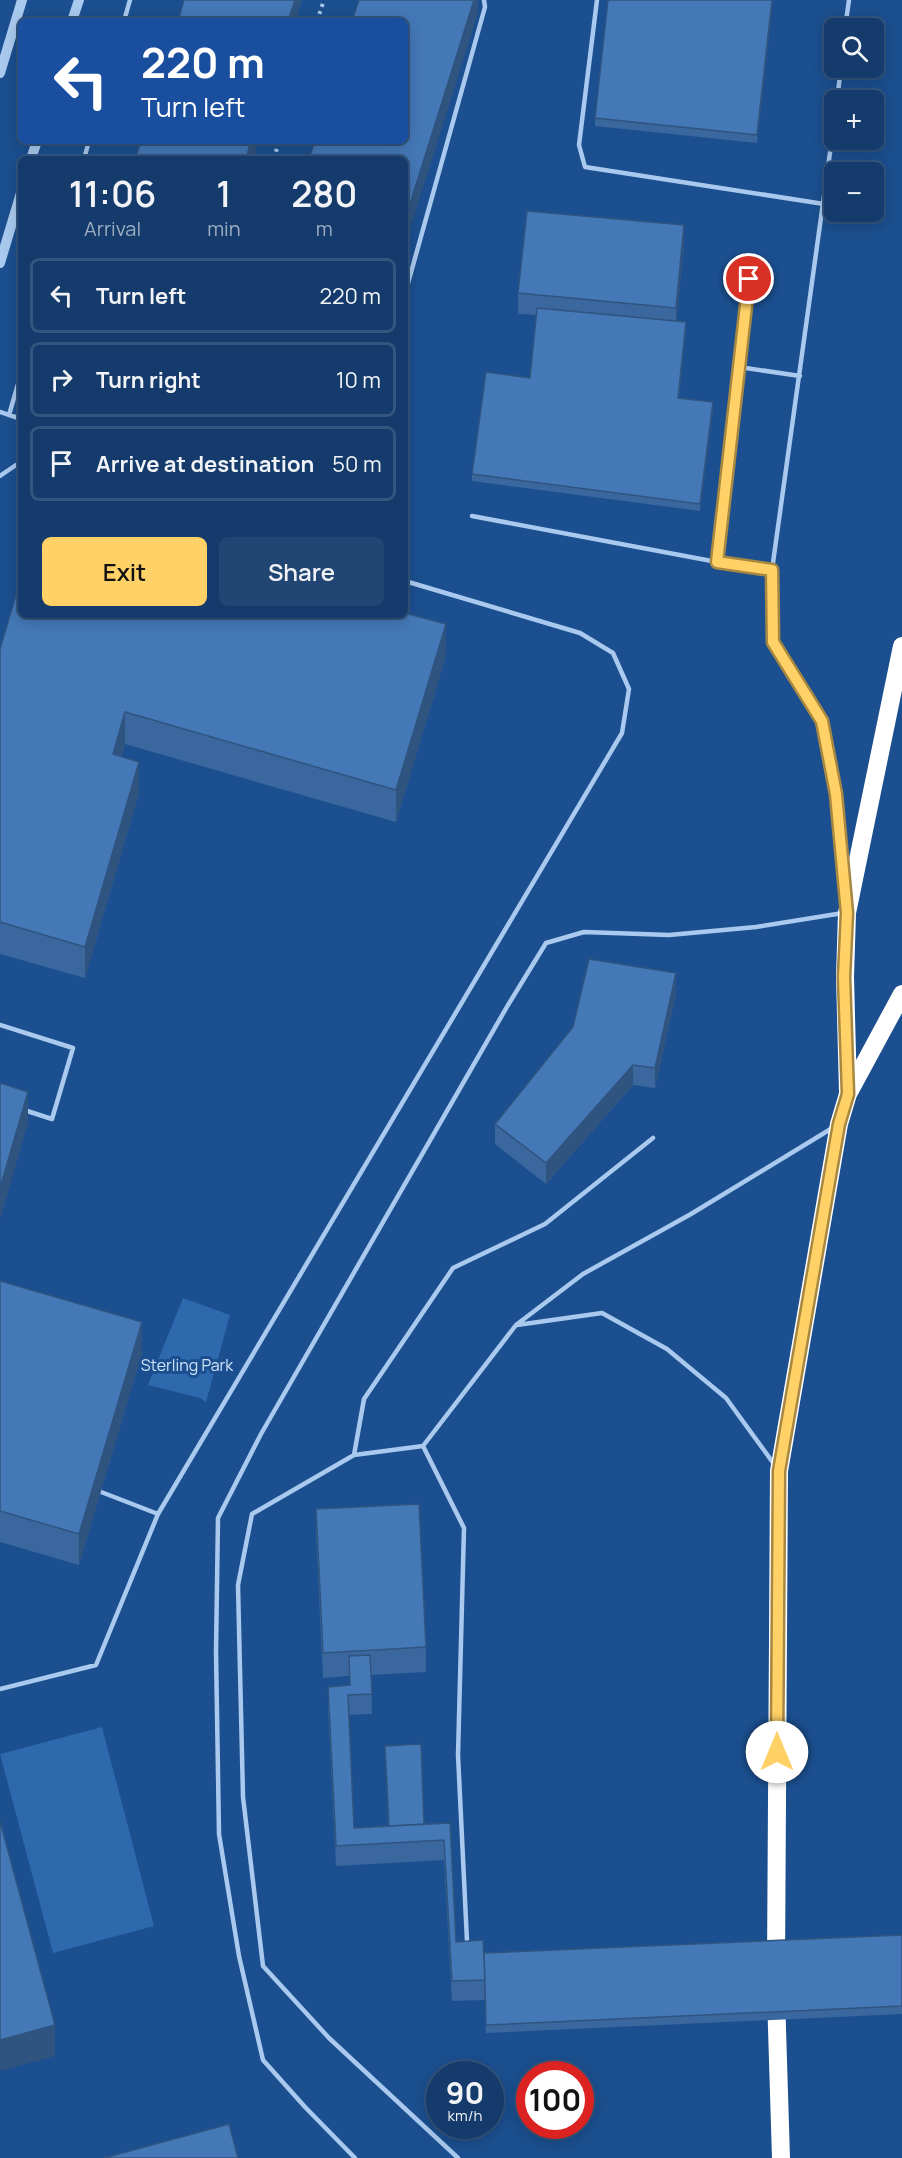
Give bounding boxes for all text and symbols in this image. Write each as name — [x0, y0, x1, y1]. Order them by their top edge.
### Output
map controls — [824, 18, 884, 222]
button: search — [824, 18, 884, 78]
text: 220 m — [141, 33, 265, 91]
icon: left — [42, 42, 120, 120]
text: Turn left — [141, 88, 245, 125]
button: + — [824, 90, 884, 150]
button: − — [824, 162, 884, 222]
text: 11:06 — [69, 169, 156, 218]
text: 1 — [216, 169, 231, 218]
text: 280 — [291, 169, 357, 218]
text: Arrival — [84, 215, 141, 242]
text: min — [207, 215, 241, 242]
text: m — [316, 215, 333, 242]
pin — [723, 253, 774, 304]
icon: arrive — [732, 262, 765, 295]
icon: left — [45, 279, 78, 312]
text: Turn left — [96, 281, 186, 311]
text: 220 m — [319, 281, 381, 311]
icon: right — [45, 363, 78, 396]
text: Turn right — [96, 365, 201, 395]
text: 10 m — [336, 365, 381, 395]
icon: arrive — [45, 447, 78, 480]
text: Arrive at destination — [96, 449, 314, 479]
text: 50 m — [332, 449, 382, 479]
button: Exit — [42, 537, 207, 606]
button: Share — [219, 537, 384, 606]
park label: Sterling Park — [141, 1354, 234, 1376]
position arrow — [745, 1720, 809, 1784]
speed limit sign: 100 — [516, 2061, 594, 2139]
text: 90 — [446, 2072, 484, 2113]
text: km/h — [448, 2105, 482, 2126]

